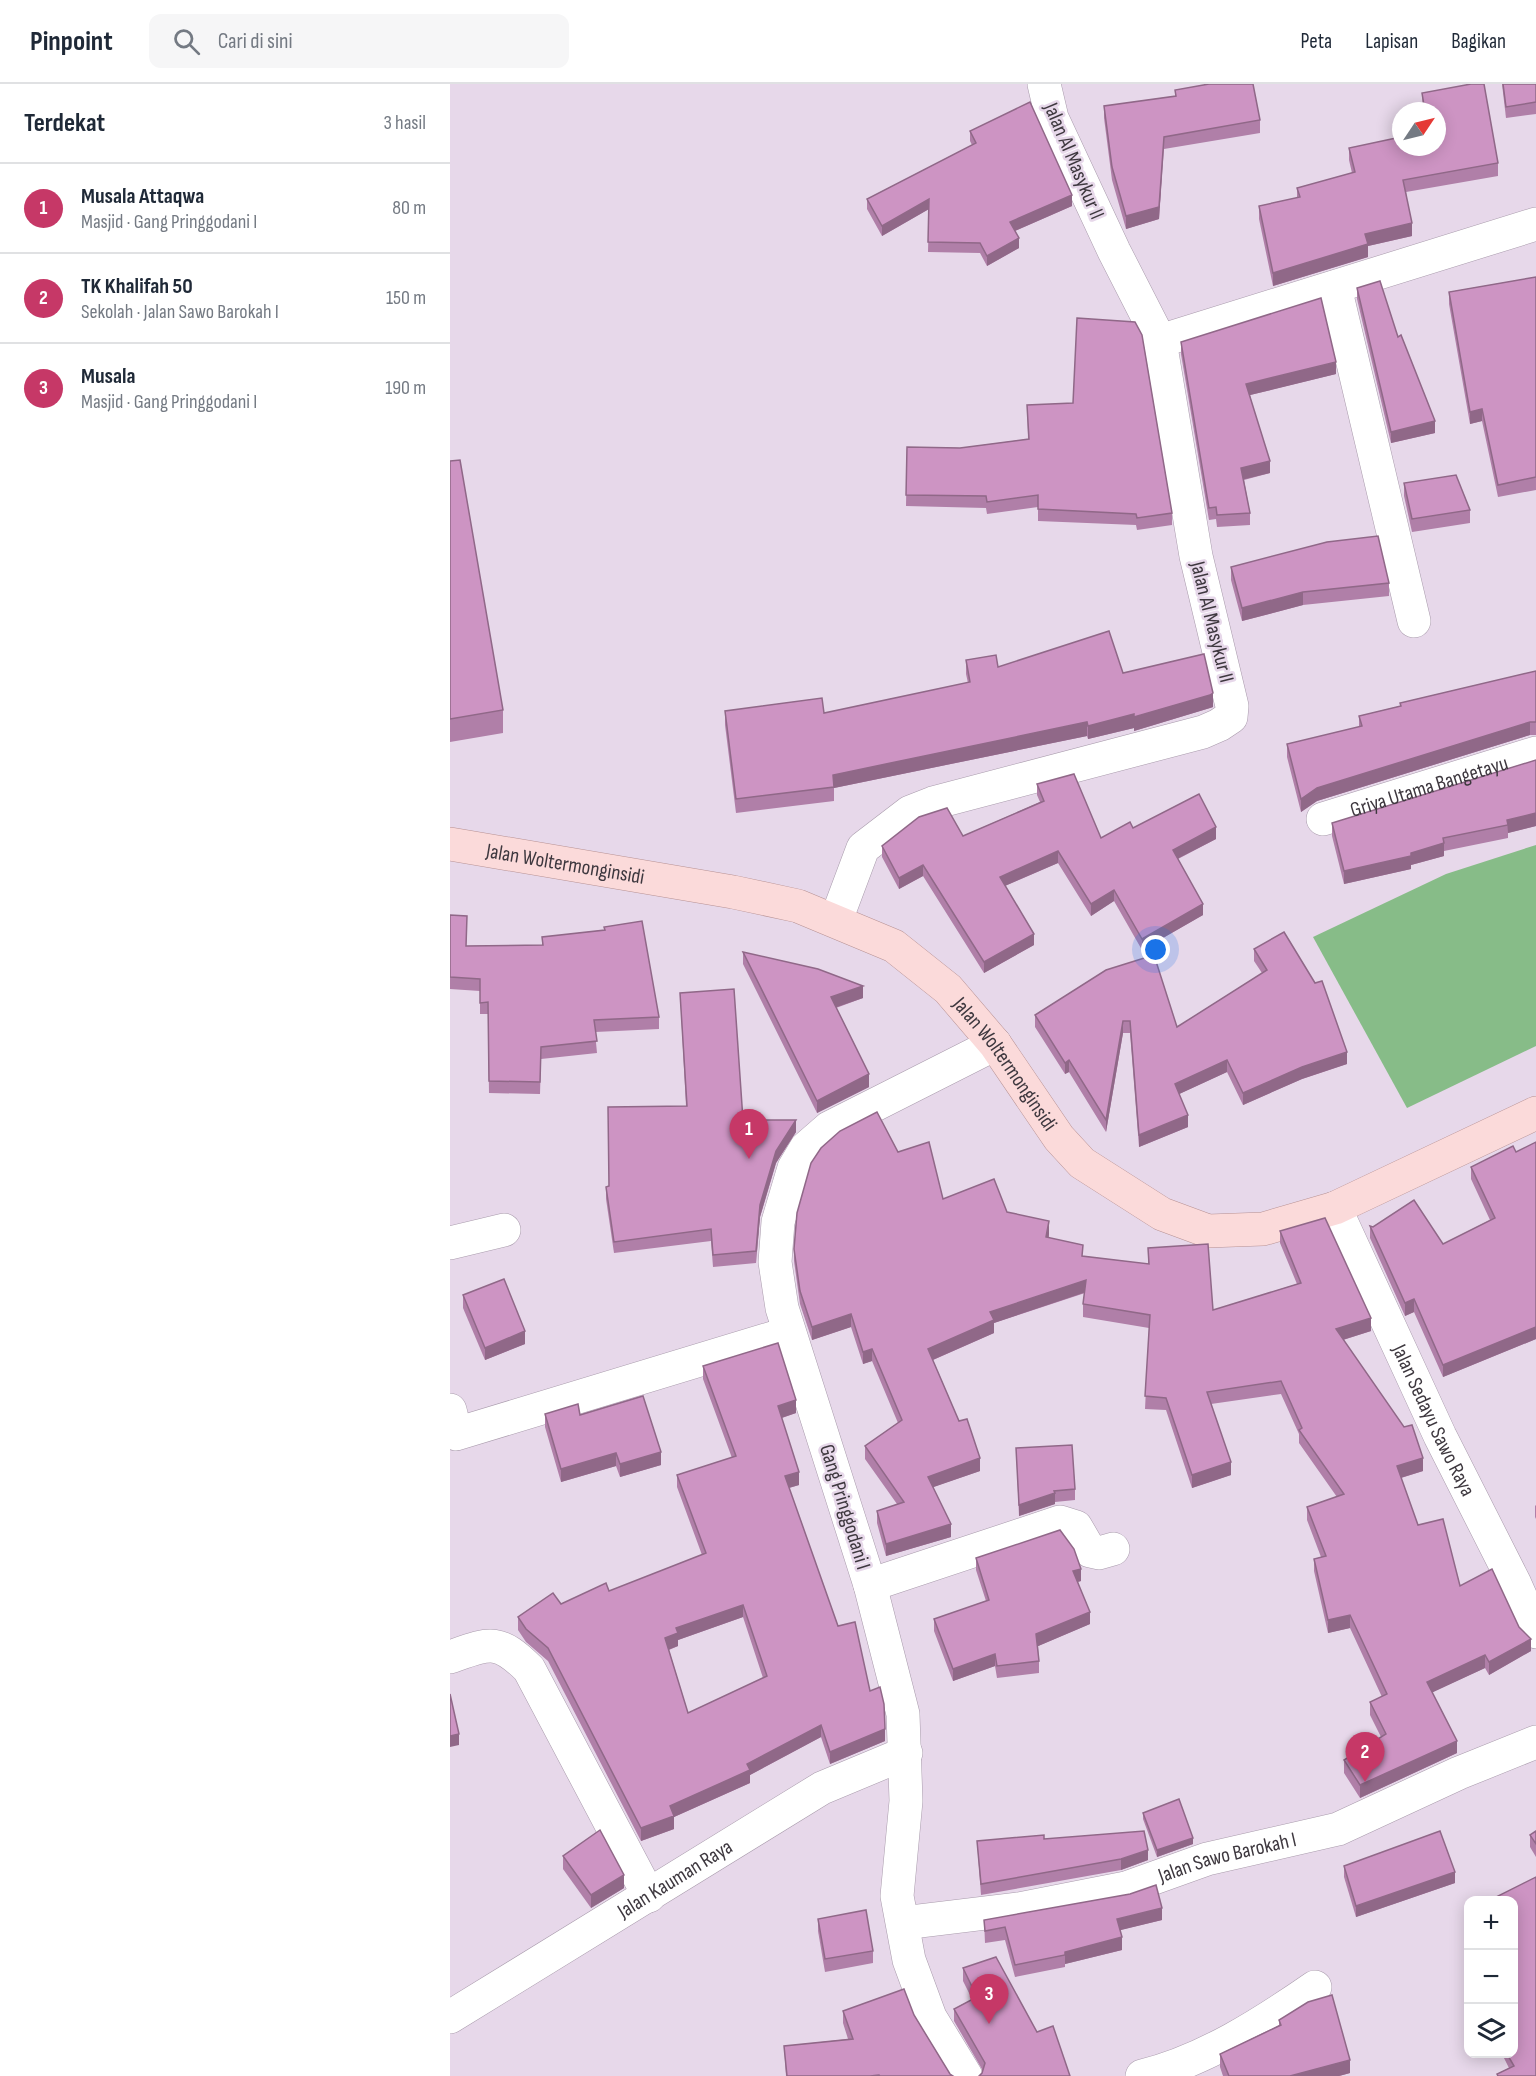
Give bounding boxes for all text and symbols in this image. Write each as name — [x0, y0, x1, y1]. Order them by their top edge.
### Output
search box — [149, 14, 569, 68]
text: Pinpoint — [30, 25, 113, 58]
icon: search — [170, 25, 203, 58]
text: Cari di sini — [218, 28, 293, 55]
text: Peta — [1301, 29, 1332, 54]
text: Lapisan — [1365, 29, 1418, 54]
text: Bagikan — [1451, 29, 1506, 54]
street label: Jalan Al Masykur II — [1038, 98, 1110, 223]
north arrow — [1392, 102, 1446, 156]
text: Terdekat — [24, 108, 105, 139]
text: 3 hasil — [384, 111, 426, 135]
text: Musala Attaqwa — [81, 183, 204, 210]
text: 1 — [40, 196, 47, 220]
text: 80 m — [392, 196, 426, 220]
text: Masjid · Gang Pringgodani I — [81, 210, 257, 234]
text: TK Khalifah 50 — [81, 273, 193, 300]
text: 2 — [39, 286, 48, 310]
text: 150 m — [386, 286, 426, 310]
text: Sekolah · Jalan Sawo Barokah I — [81, 300, 279, 324]
text: Musala — [81, 363, 135, 390]
text: 3 — [39, 376, 48, 400]
text: 190 m — [385, 376, 426, 400]
text: Masjid · Gang Pringgodani I — [81, 390, 257, 414]
street label: Jalan Al Masykur II — [1185, 558, 1239, 685]
street label: Griya Utama Bangetayu — [1347, 750, 1511, 822]
street label: Jalan Woltermonginsidi — [483, 838, 646, 889]
your location — [1141, 935, 1170, 964]
street label: Jalan Woltermonginsidi — [947, 991, 1063, 1135]
pin: 1 — [730, 1110, 768, 1159]
street label: Jalan Sedayu Sawo Raya — [1387, 1339, 1481, 1500]
street label: Gang Pringgodani I — [814, 1441, 876, 1573]
pin: 2 — [1346, 1732, 1384, 1782]
street label: Jalan Sawo Barokah I — [1154, 1826, 1299, 1888]
street label: Jalan Kauman Raya — [612, 1834, 737, 1924]
map controls — [1464, 1896, 1518, 2058]
button: + — [1464, 1896, 1518, 1950]
button: − — [1464, 1950, 1518, 2004]
pin: 3 — [970, 1974, 1008, 2024]
button: layers — [1464, 2004, 1518, 2058]

